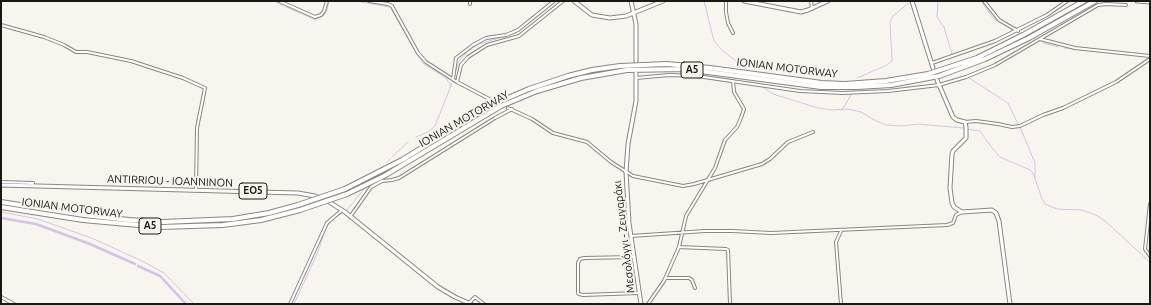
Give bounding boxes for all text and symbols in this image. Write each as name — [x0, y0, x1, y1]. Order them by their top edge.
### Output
street label: IONIAN MOTORWAY — [736, 55, 838, 81]
road number: Α5 — [681, 62, 703, 78]
street label: IONIAN MOTORWAY — [417, 88, 511, 150]
street label: ANTIRRIOU - IOANNINON — [107, 172, 233, 190]
street label: Μεσολόγγι - Ζευγαράκι — [611, 180, 637, 294]
road number: ΕΟ5 — [239, 183, 267, 199]
street label: IONIAN MOTORWAY — [21, 195, 123, 221]
road number: Α5 — [139, 218, 161, 234]

